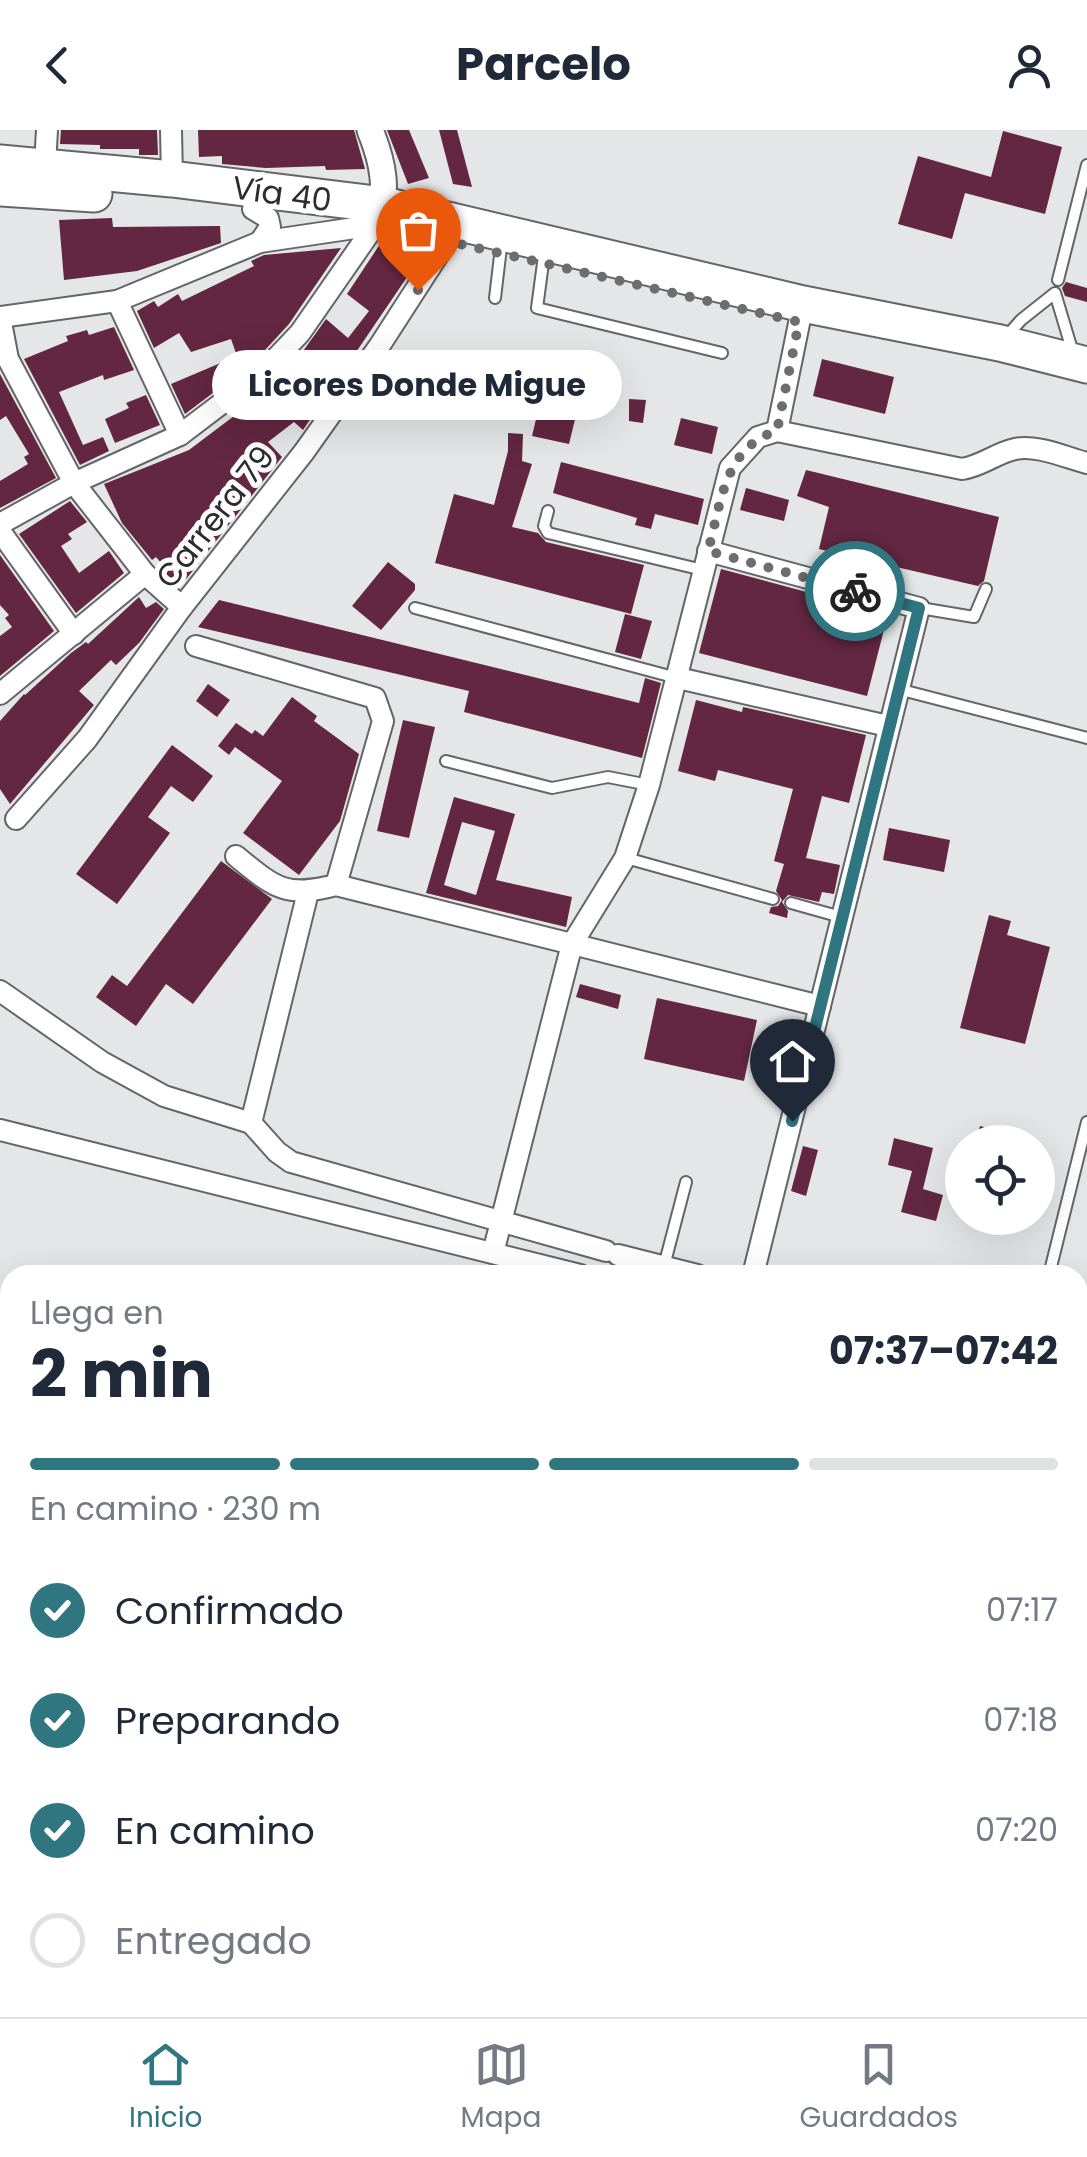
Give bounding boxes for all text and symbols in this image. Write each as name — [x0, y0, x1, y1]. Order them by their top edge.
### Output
text: Parcelo — [456, 33, 631, 96]
icon: back — [30, 38, 85, 93]
icon: person — [1002, 38, 1057, 93]
street label: Vía 40 — [229, 164, 335, 223]
pin — [376, 188, 461, 291]
icon: bag — [391, 203, 446, 258]
callout: Licores Donde Migue — [213, 350, 623, 420]
text: Licores Donde Migue — [248, 362, 586, 407]
street label: Carrera 79 — [145, 436, 285, 597]
courier — [805, 541, 905, 641]
icon: bike — [828, 564, 883, 619]
pin — [750, 1019, 835, 1122]
icon: home — [765, 1034, 820, 1089]
map controls — [945, 1125, 1055, 1235]
button: locate — [945, 1125, 1055, 1235]
text: Llega en — [30, 1290, 164, 1335]
text: 07:37–07:42 — [829, 1324, 1058, 1377]
text: 2 min — [30, 1329, 213, 1420]
text: En camino · 230 m — [30, 1486, 321, 1531]
icon: check — [30, 1583, 85, 1638]
text: Confirmado — [115, 1584, 344, 1637]
text: 07:17 — [986, 1587, 1058, 1632]
icon: check — [30, 1693, 85, 1748]
text: Preparando — [115, 1694, 340, 1747]
text: 07:18 — [983, 1697, 1058, 1742]
icon: check — [30, 1803, 85, 1858]
text: En camino — [115, 1804, 315, 1857]
text: 07:20 — [975, 1807, 1058, 1852]
text: Entregado — [115, 1914, 312, 1967]
tab: Inicio — [129, 2037, 203, 2139]
tab: Mapa — [461, 2037, 541, 2139]
tab: Guardados — [800, 2037, 958, 2139]

